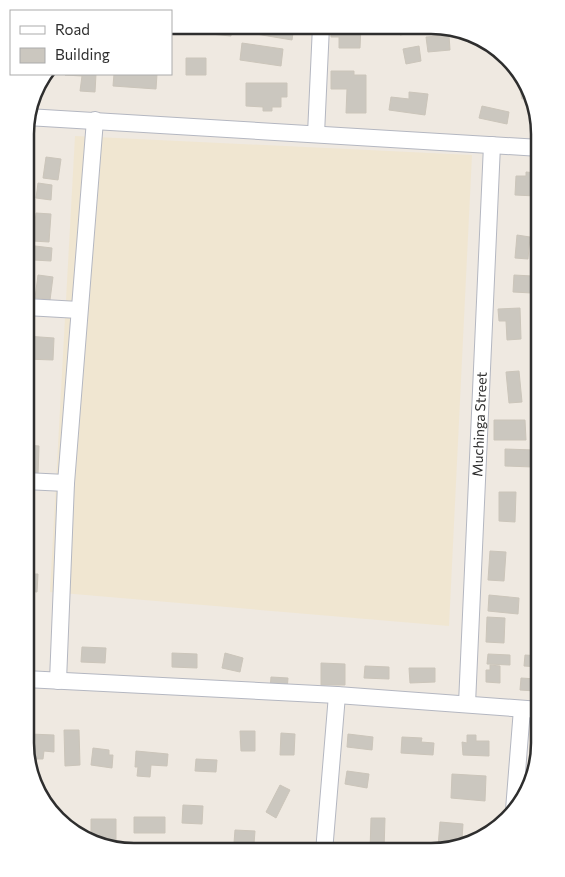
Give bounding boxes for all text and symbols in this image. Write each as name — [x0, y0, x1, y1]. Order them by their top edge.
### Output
legend — [10, 10, 172, 75]
text: Road — [55, 20, 90, 38]
text: Building — [55, 45, 110, 63]
street label: Muchinga Street — [468, 371, 490, 477]

